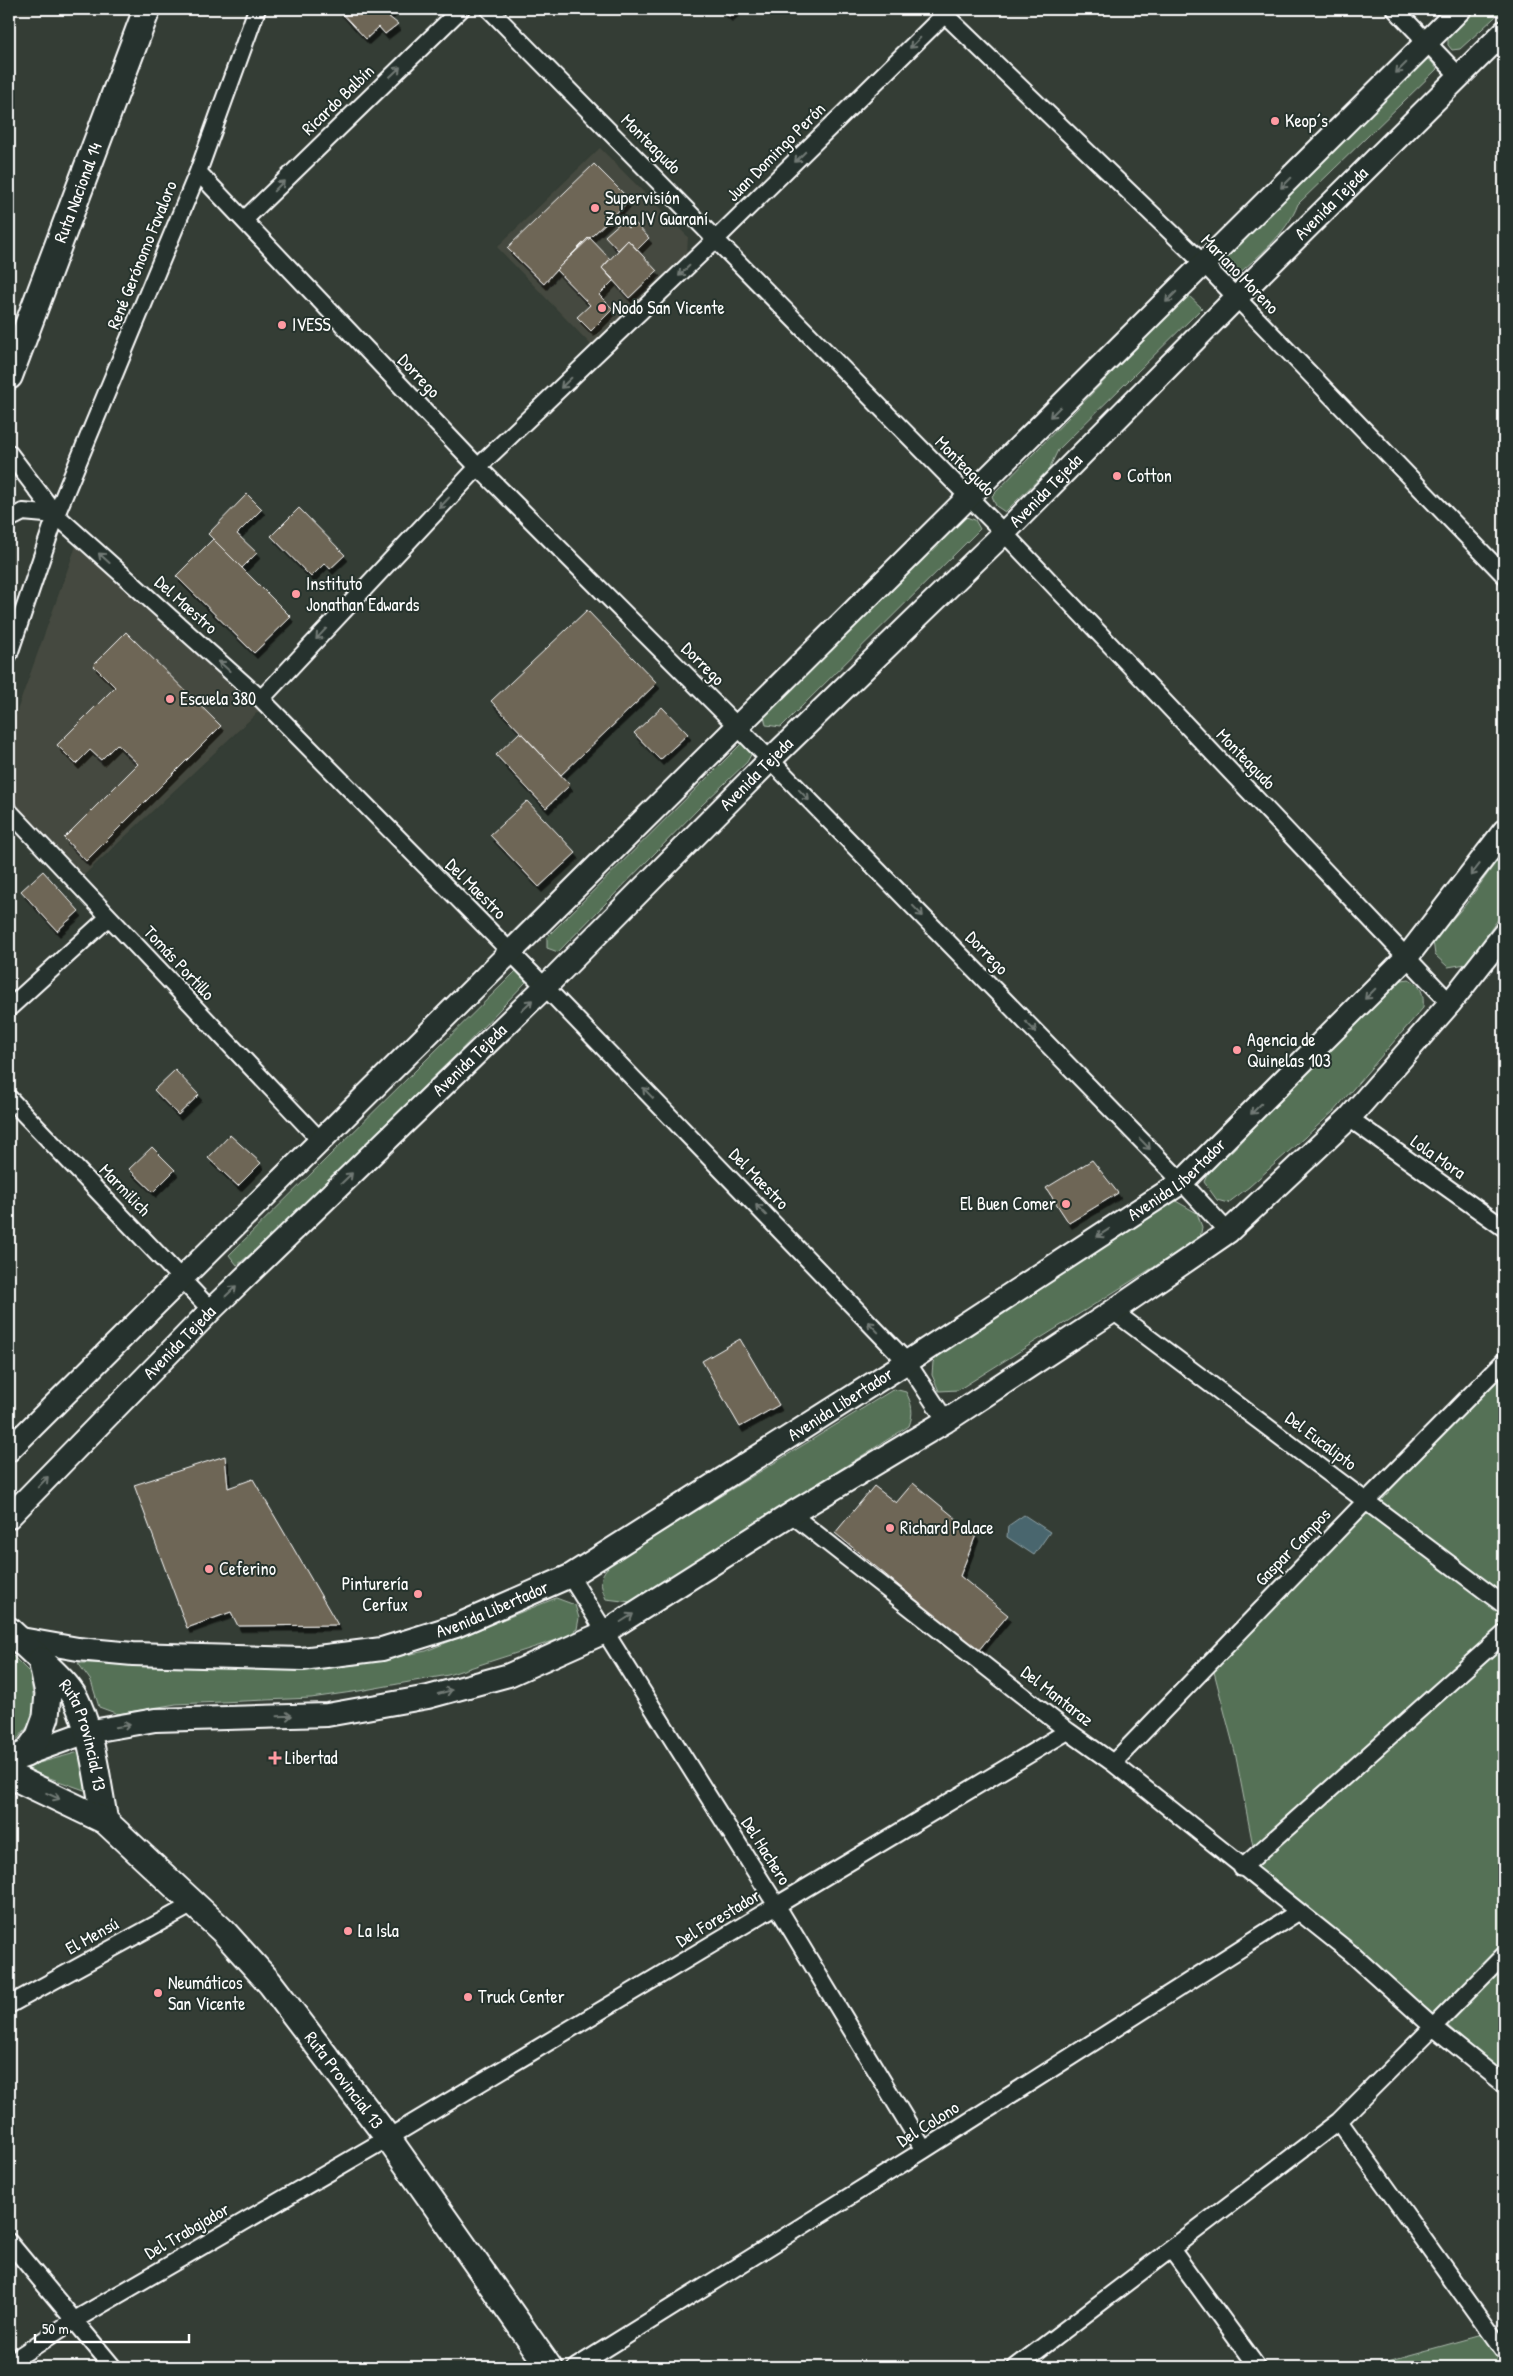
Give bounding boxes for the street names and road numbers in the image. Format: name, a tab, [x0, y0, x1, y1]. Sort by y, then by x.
street label: Ricardo Balbín	[296, 59, 379, 141]
street label: Juan Domingo Perón	[721, 97, 831, 207]
street label: Monteagudo	[616, 108, 687, 179]
street label: Ruta Nacional 14	[47, 139, 108, 246]
street label: Avenida Tejeda	[1289, 161, 1373, 245]
street label: René Gerónomo Favaloro	[100, 177, 183, 333]
street label: Mariano Moreno	[1196, 228, 1285, 319]
street label: Dorrego	[392, 348, 446, 403]
street label: Monteagudo	[930, 430, 1001, 501]
street label: Avenida Tejeda	[1003, 448, 1088, 533]
street label: Del Maestro	[149, 570, 223, 640]
street label: Dorrego	[676, 636, 731, 691]
street label: Monteagudo	[1211, 723, 1282, 795]
street label: Avenida Tejeda	[714, 731, 798, 816]
street label: Del Maestro	[440, 853, 512, 925]
street label: Tomás Portillo	[138, 920, 221, 1006]
street label: Dorrego	[960, 925, 1014, 980]
street label: Avenida Tejeda	[427, 1018, 512, 1101]
street label: Lola Mora	[1406, 1129, 1471, 1185]
street label: Avenida Libertador	[1122, 1132, 1231, 1226]
street label: Del Maestro	[724, 1142, 795, 1215]
street label: Marmilich	[94, 1158, 157, 1222]
street label: Avenida Tejeda	[137, 1299, 221, 1385]
street label: Avenida Libertador	[783, 1361, 898, 1447]
street label: Del Eucalipto	[1280, 1405, 1362, 1476]
street label: Gaspar Campos	[1249, 1502, 1336, 1591]
street label: Avenida Libertador	[433, 1574, 552, 1644]
street label: Del Mantaraz	[1016, 1659, 1099, 1732]
street label: Ruta Provincial 13	[54, 1673, 112, 1793]
street label: Del Hachero	[736, 1812, 797, 1890]
street label: Del Forestador	[671, 1883, 765, 1953]
street label: El Mensú	[61, 1911, 123, 1960]
street label: Ruta Provincial 13	[299, 2026, 390, 2134]
street label: Del Colono	[892, 2095, 964, 2153]
street label: Del Trabajador	[140, 2196, 234, 2265]

